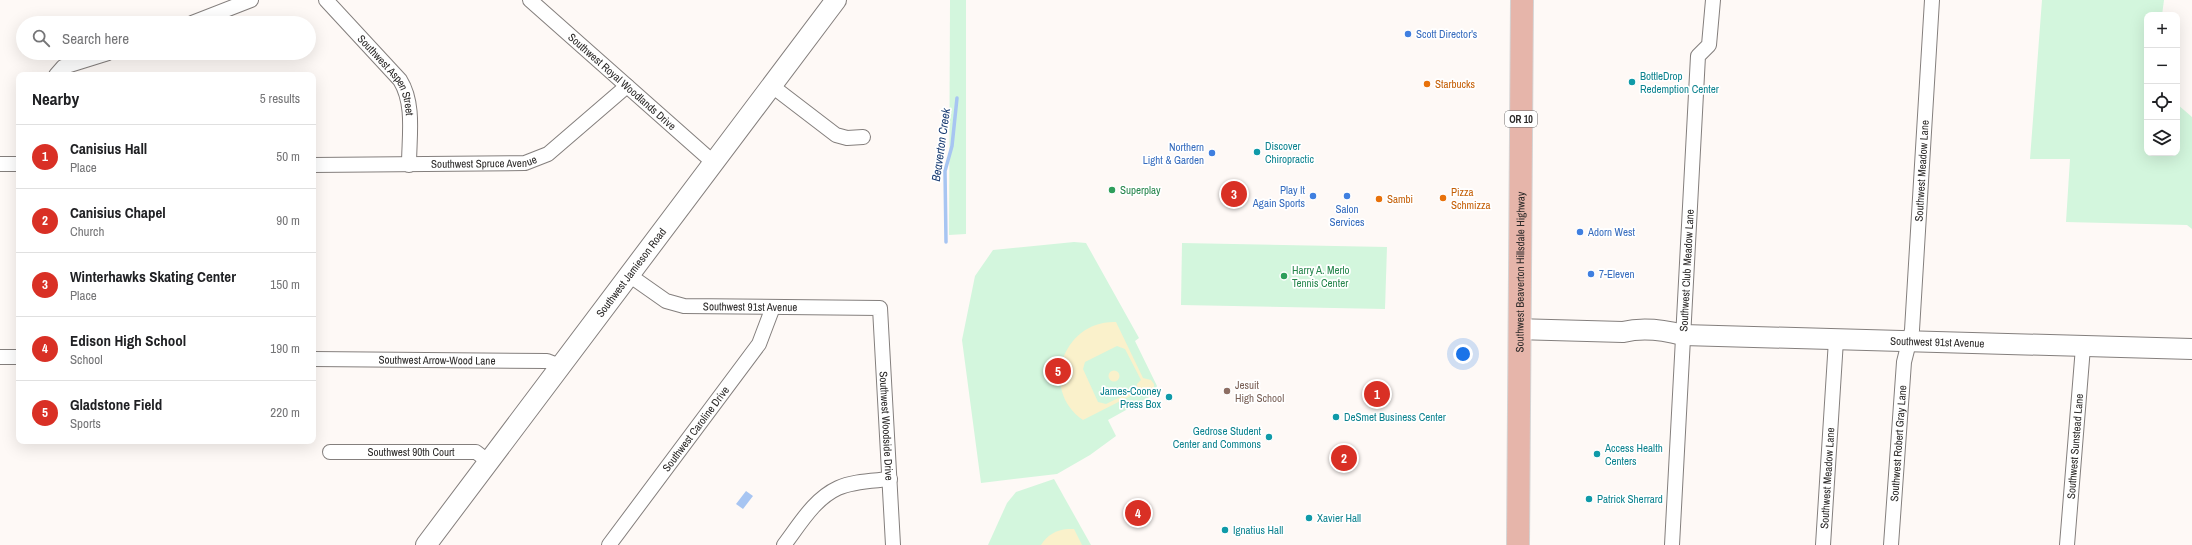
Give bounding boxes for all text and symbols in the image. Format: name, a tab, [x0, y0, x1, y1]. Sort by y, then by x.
map controls	[2144, 12, 2180, 156]
button: +	[2144, 12, 2180, 48]
search box	[16, 16, 316, 60]
icon: search	[30, 27, 52, 49]
place label: Scott Director's	[1416, 27, 1478, 41]
text: Search here	[62, 28, 129, 49]
marker: Scott Director's	[1403, 29, 1413, 39]
street label: Southwest Royal Woodlands Drive	[565, 30, 679, 133]
street label: Southwest Aspen Street	[355, 32, 417, 117]
button: −	[2144, 48, 2180, 84]
place label: BottleDrop Redemption Center	[1640, 69, 1719, 96]
place label: Starbucks	[1435, 77, 1476, 91]
marker: BottleDrop Redemption Center	[1627, 77, 1637, 87]
marker: Starbucks	[1422, 79, 1432, 89]
button: locate	[2144, 84, 2180, 120]
text: Nearby	[32, 87, 79, 110]
text: 5 results	[260, 90, 300, 107]
water label: Beaverton Creek	[928, 106, 954, 183]
road number: OR 10	[1505, 111, 1537, 127]
street label: Southwest Meadow Lane	[1912, 120, 1932, 222]
button: layers	[2144, 120, 2180, 156]
text: Canisius Hall	[70, 138, 147, 159]
place label: Discover Chiropractic	[1265, 139, 1315, 166]
place label: Northern Light & Garden	[1143, 140, 1204, 167]
marker: Discover Chiropractic	[1252, 147, 1262, 157]
text: 1	[42, 148, 48, 165]
text: 50 m	[276, 148, 300, 165]
marker: Northern Light & Garden	[1207, 148, 1217, 158]
street label: Southwest Spruce Avenue	[431, 152, 539, 171]
text: Place	[70, 159, 97, 176]
pin: 3	[1221, 179, 1247, 209]
place label: Superplay	[1120, 183, 1161, 197]
place label: Play It Again Sports	[1252, 183, 1305, 210]
marker: Superplay	[1107, 185, 1117, 195]
place label: Pizza Schmizza	[1451, 185, 1491, 212]
marker: Play It Again Sports	[1308, 191, 1318, 201]
marker: Salon Services	[1342, 191, 1352, 201]
street label: Southwest Beaverton Hillsdale Highway	[1512, 191, 1528, 352]
place label: Sambi	[1387, 192, 1413, 206]
marker: Pizza Schmizza	[1438, 193, 1448, 203]
marker: Sambi	[1374, 194, 1384, 204]
text: Canisius Chapel	[70, 202, 166, 223]
place label: Salon Services	[1329, 202, 1365, 229]
street label: Southwest Club Meadow Lane	[1676, 209, 1697, 332]
text: 2	[42, 212, 48, 229]
text: 90 m	[276, 212, 300, 229]
text: Church	[70, 223, 104, 240]
street label: Southwest Jamieson Road	[593, 225, 669, 320]
place label: Adorn West	[1587, 225, 1635, 239]
marker: Adorn West	[1575, 227, 1585, 237]
place label: Harry A. Merlo Tennis Center	[1292, 263, 1350, 290]
text: Winterhawks Skating Center	[70, 266, 236, 287]
place label: 7-Eleven	[1599, 267, 1635, 281]
marker: 7-Eleven	[1586, 269, 1596, 279]
marker: Harry A. Merlo Tennis Center	[1279, 271, 1289, 281]
text: 3	[42, 276, 48, 293]
text: 150 m	[270, 276, 300, 293]
text: Place	[70, 287, 97, 304]
street label: Southwest 91st Avenue	[703, 299, 797, 314]
text: Edison High School	[70, 330, 186, 351]
street label: Southwest 91st Avenue	[1890, 334, 1985, 350]
text: 4	[42, 340, 48, 357]
text: 190 m	[270, 340, 300, 357]
your location	[1453, 344, 1473, 364]
text: School	[70, 351, 103, 368]
street label: Southwest Arrow-Wood Lane	[378, 353, 496, 368]
pin: 5	[1045, 356, 1071, 386]
street label: Southwest Woodside Drive	[876, 371, 896, 481]
place label: Jesuit High School	[1235, 378, 1284, 405]
pin: 1	[1364, 379, 1390, 409]
street label: Southwest Caroline Drive	[659, 383, 732, 474]
place label: James-Cooney Press Box	[1100, 384, 1161, 411]
street label: Southwest Robert Gray Lane	[1887, 385, 1909, 502]
marker: Jesuit High School	[1222, 386, 1232, 396]
marker: James-Cooney Press Box	[1164, 392, 1174, 402]
street label: Southwest Sunstead Lane	[2064, 393, 2086, 500]
text: Gladstone Field	[70, 394, 162, 415]
text: 5	[42, 404, 48, 421]
text: 220 m	[270, 404, 300, 421]
place label: DeSmet Business Center	[1344, 410, 1446, 424]
marker: DeSmet Business Center	[1331, 412, 1341, 422]
text: Sports	[70, 415, 101, 432]
place label: Gedrose Student Center and Commons	[1173, 424, 1261, 451]
street label: Southwest Meadow Lane	[1817, 427, 1837, 529]
marker: Gedrose Student Center and Commons	[1264, 432, 1274, 442]
place label: Access Health Centers	[1604, 441, 1663, 468]
pin: 2	[1331, 443, 1357, 473]
street label: Southwest 90th Court	[368, 445, 455, 459]
marker: Access Health Centers	[1592, 449, 1602, 459]
place label: Patrick Sherrard	[1597, 492, 1663, 506]
marker: Patrick Sherrard	[1584, 494, 1594, 504]
pin: 4	[1125, 498, 1151, 528]
place label: Xavier Hall	[1317, 511, 1361, 525]
marker: Xavier Hall	[1304, 513, 1314, 523]
place label: Ignatius Hall	[1233, 523, 1283, 537]
marker: Ignatius Hall	[1220, 525, 1230, 535]

